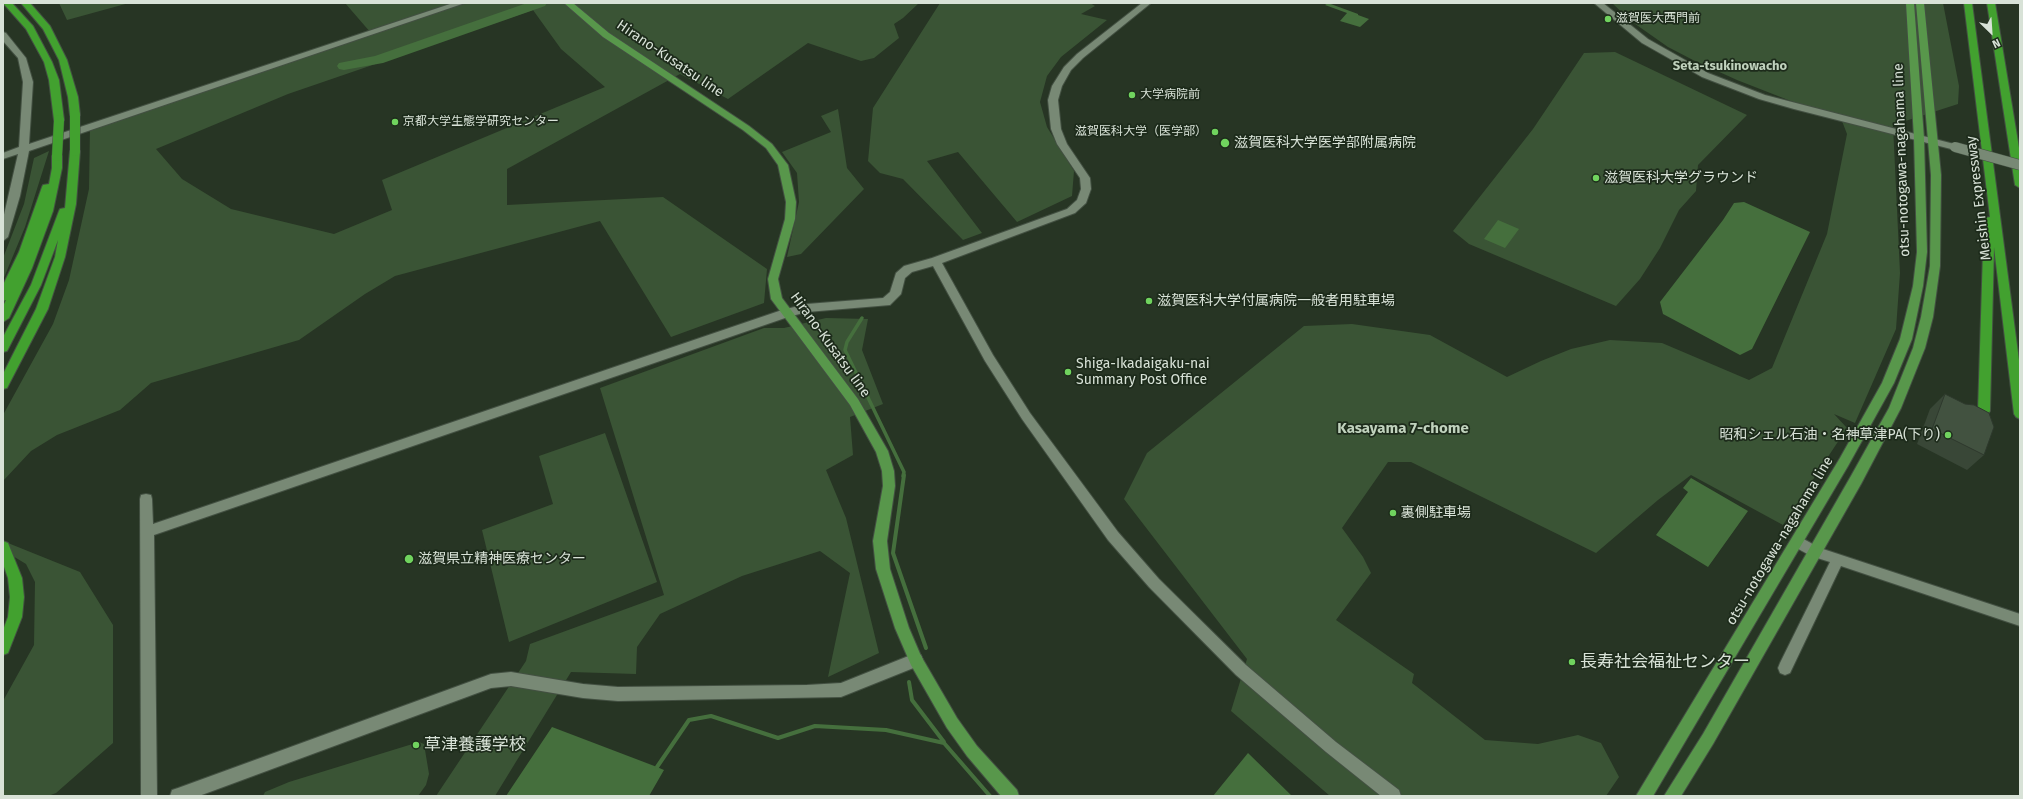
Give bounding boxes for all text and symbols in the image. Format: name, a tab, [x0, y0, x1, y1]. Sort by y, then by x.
place label: 滋賀医大西門前	[1616, 12, 1700, 26]
north arrow	[1971, 12, 2011, 52]
marker: 滋賀医大西門前	[1603, 14, 1613, 24]
street label: Hirano-Kusatsu line	[613, 17, 727, 101]
text: N	[1990, 36, 2002, 51]
district label: Seta-tsukinowacho	[1673, 58, 1787, 74]
street label: otsu-notogawa-nagahama line	[1890, 63, 1914, 257]
place label: 大学病院前	[1140, 88, 1200, 102]
marker: 大学病院前	[1127, 90, 1137, 100]
place label: 京都大学生態学研究センター	[403, 115, 559, 129]
marker: 京都大学生態学研究センター	[390, 117, 400, 127]
place label: 滋賀医科大学（医学部）	[1075, 125, 1207, 139]
marker: 滋賀医科大学（医学部）	[1210, 127, 1220, 137]
place label: 滋賀医科大学医学部附属病院	[1234, 135, 1416, 151]
street label: Meishin Expressway	[1963, 135, 1995, 261]
marker: 滋賀医科大学医学部附属病院	[1219, 137, 1231, 149]
place label: 滋賀医科大学グラウンド	[1604, 170, 1758, 186]
marker: 滋賀医科大学グラウンド	[1591, 173, 1601, 183]
street label: Hirano-Kusatsu line	[786, 289, 874, 401]
place label: 滋賀医科大学付属病院一般者用駐車場	[1157, 293, 1395, 309]
marker: 滋賀医科大学付属病院一般者用駐車場	[1144, 296, 1154, 306]
place label: Shiga-Ikadaigaku-nai Summary Post Office	[1076, 356, 1210, 388]
marker: Shiga-Ikadaigaku-nai Summary Post Office	[1063, 367, 1073, 377]
district label: Kasayama 7-chome	[1337, 420, 1469, 438]
place label: 昭和シェル石油・名神草津PA(下り)	[1720, 427, 1940, 443]
marker: 昭和シェル石油・名神草津PA(下り)	[1943, 430, 1953, 440]
street label: otsu-notogawa-nagahama line	[1723, 454, 1837, 628]
place label: 裏側駐車場	[1401, 505, 1471, 521]
marker: 裏側駐車場	[1388, 508, 1398, 518]
place label: 滋賀県立精神医療センター	[418, 551, 586, 567]
marker: 滋賀県立精神医療センター	[403, 553, 415, 565]
place label: 長寿社会福祉センター	[1580, 652, 1750, 672]
marker: 長寿社会福祉センター	[1567, 657, 1577, 667]
place label: 草津養護学校	[424, 735, 526, 755]
marker: 草津養護学校	[411, 740, 421, 750]

